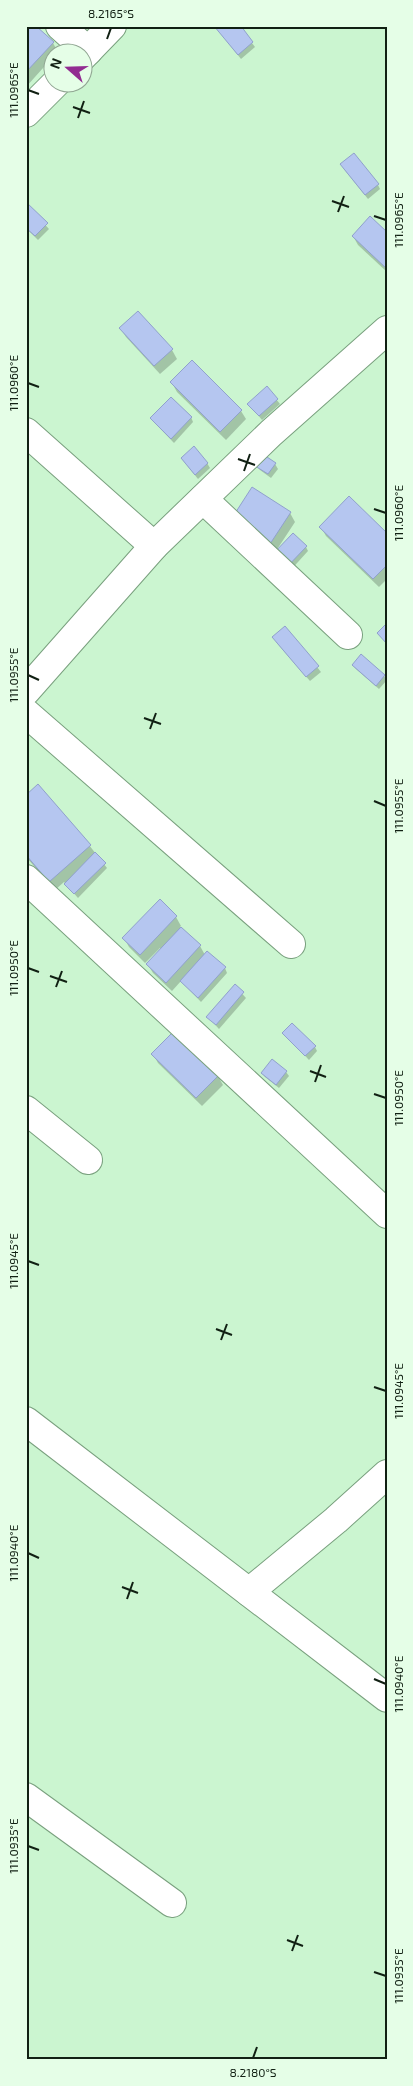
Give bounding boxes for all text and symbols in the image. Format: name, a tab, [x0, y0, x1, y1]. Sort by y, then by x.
text: 8.2165°S	[88, 6, 134, 20]
north arrow	[42, 42, 92, 92]
text: N	[46, 56, 65, 71]
text: 111.0965°E	[6, 62, 20, 118]
text: 111.0965°E	[391, 192, 405, 248]
text: 111.0960°E	[6, 355, 20, 411]
text: 111.0960°E	[391, 485, 405, 541]
text: 111.0955°E	[6, 647, 20, 703]
text: 111.0955°E	[391, 778, 405, 834]
text: 111.0950°E	[6, 940, 20, 996]
text: 111.0950°E	[391, 1070, 405, 1126]
text: 111.0945°E	[6, 1233, 20, 1289]
text: 111.0945°E	[391, 1363, 405, 1419]
text: 111.0940°E	[6, 1524, 20, 1581]
text: 111.0940°E	[391, 1655, 405, 1712]
text: 111.0935°E	[6, 1818, 20, 1874]
text: 111.0935°E	[391, 1948, 405, 2004]
text: 8.2180°S	[229, 2065, 277, 2079]

